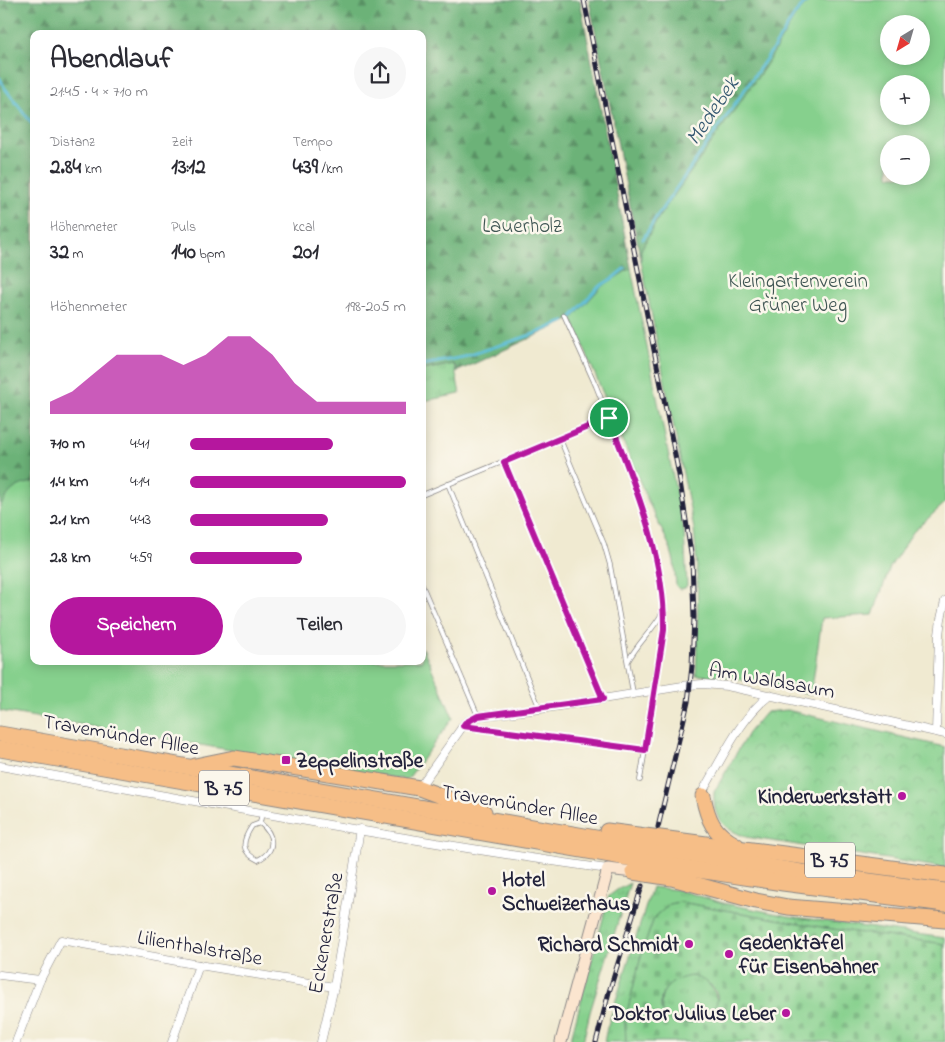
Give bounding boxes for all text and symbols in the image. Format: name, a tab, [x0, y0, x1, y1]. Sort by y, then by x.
north arrow	[880, 15, 930, 65]
map controls	[880, 15, 930, 185]
text: Abendlauf	[50, 40, 173, 81]
button: share	[354, 47, 406, 99]
water label: Medebek	[679, 70, 749, 152]
button: +	[880, 75, 930, 125]
text: 21:45 · 4 × 710 m	[50, 80, 148, 104]
text: Distanz	[50, 132, 95, 153]
text: Zeit	[171, 132, 193, 153]
text: Tempo	[293, 132, 333, 153]
button: −	[880, 135, 930, 185]
text: 2.84	[50, 153, 81, 183]
text: 13:12	[171, 153, 206, 183]
text: 4:39	[293, 153, 318, 183]
text: km	[81, 159, 102, 180]
text: /km	[318, 159, 343, 180]
park label: Lauerholz	[482, 212, 562, 242]
text: Höhenmeter	[50, 217, 117, 238]
text: Puls	[171, 217, 196, 238]
text: kcal	[293, 217, 315, 238]
text: 32	[50, 238, 69, 268]
text: 140	[171, 238, 196, 268]
text: 201	[293, 238, 319, 268]
text: m	[69, 244, 84, 265]
text: bpm	[196, 244, 225, 265]
park label: Kleingartenverein Grüner Weg	[728, 267, 868, 323]
text: Höhenmeter	[50, 295, 127, 319]
text: 198–205 m	[345, 295, 406, 319]
pin	[588, 397, 630, 439]
icon: arrive	[595, 404, 623, 432]
text: 710 m	[50, 432, 85, 456]
text: 4:41	[130, 432, 150, 456]
text: 1.4 km	[50, 470, 88, 494]
text: 4:14	[130, 470, 150, 494]
text: 2.1 km	[50, 508, 90, 532]
text: 4:43	[130, 508, 151, 532]
text: 2.8 km	[50, 546, 91, 570]
text: 4:59	[130, 546, 152, 570]
button: Speichern	[50, 597, 223, 655]
button: Teilen	[233, 597, 406, 655]
street label: Am Waldsaum	[706, 656, 837, 708]
street label: Travemünder Allee	[40, 707, 202, 765]
place label: Zeppelinstraße	[296, 747, 424, 777]
marker: Zeppelinstraße	[280, 754, 292, 766]
road number: B 75	[199, 770, 249, 806]
street label: Travemünder Allee	[439, 777, 601, 835]
place label: Kinderwerkstatt	[758, 783, 893, 813]
marker: Kinderwerkstatt	[896, 790, 908, 802]
road number: B 75	[805, 842, 855, 878]
place label: Hotel Schweizerhaus	[502, 866, 631, 920]
street label: Eckenerstraße	[302, 870, 353, 996]
marker: Hotel Schweizerhaus	[486, 885, 498, 897]
street label: Lilienthalstraße	[135, 923, 265, 975]
place label: Gedenktafel für Eisenbahner	[738, 929, 879, 983]
place label: Richard Schmidt	[538, 931, 680, 961]
marker: Richard Schmidt	[683, 938, 695, 950]
marker: Gedenktafel für Eisenbahner	[723, 948, 735, 960]
place label: Doktor Julius Leber	[609, 1000, 776, 1030]
marker: Doktor Julius Leber	[780, 1007, 792, 1019]

